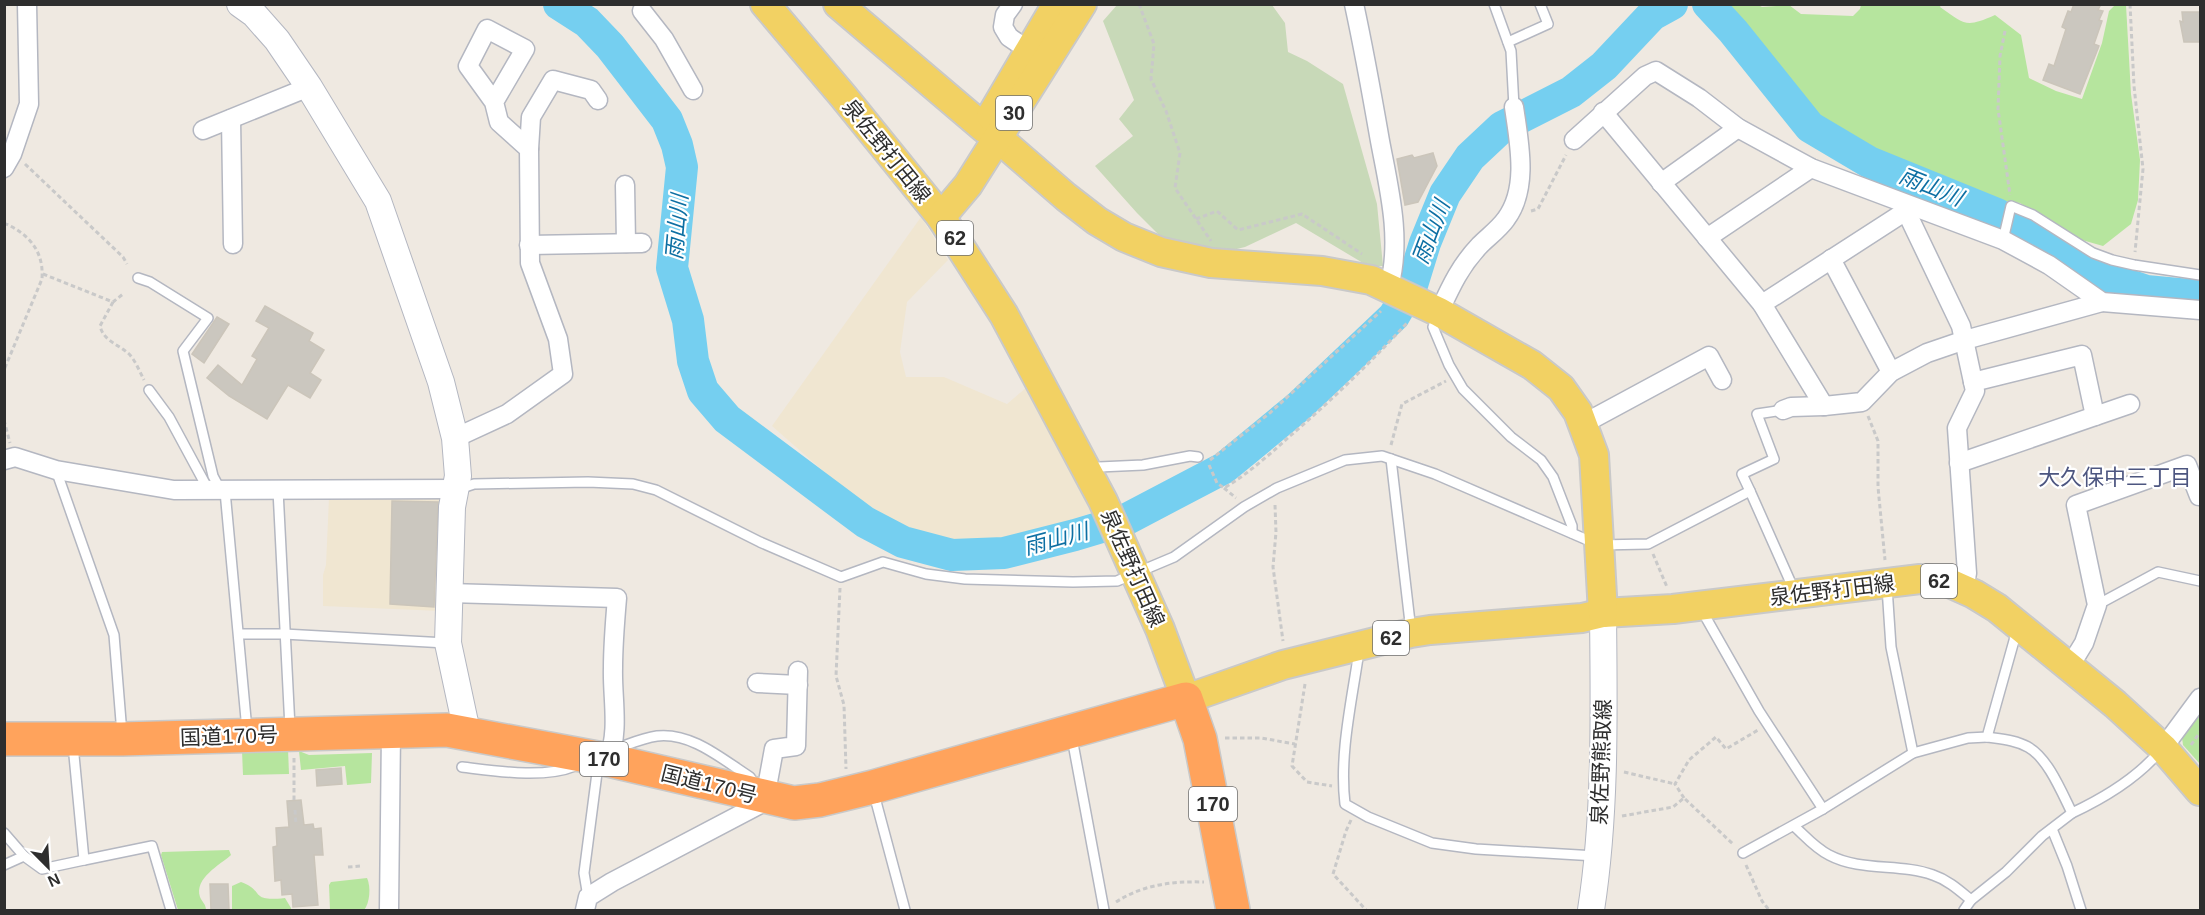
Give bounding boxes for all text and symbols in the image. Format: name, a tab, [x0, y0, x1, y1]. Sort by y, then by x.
street label: 泉佐野打田線	[838, 95, 936, 207]
road number: 30	[996, 96, 1032, 130]
water label: 雨山川	[1896, 163, 1968, 212]
water label: 雨山川	[662, 191, 693, 261]
water label: 雨山川	[1408, 195, 1455, 267]
road number: 62	[937, 221, 973, 255]
district label: 大久保中三丁目	[2038, 465, 2192, 490]
street label: 泉佐野打田線	[1097, 506, 1169, 630]
water label: 雨山川	[1021, 518, 1093, 560]
road number: 62	[1921, 564, 1957, 598]
street label: 泉佐野打田線	[1768, 571, 1896, 609]
road number: 62	[1373, 621, 1409, 655]
street label: 泉佐野熊取線	[1587, 699, 1615, 825]
street label: 国道170号	[180, 723, 278, 749]
road number: 170	[580, 742, 628, 776]
street label: 国道170号	[659, 761, 759, 807]
road number: 170	[1189, 787, 1237, 821]
north arrow	[18, 837, 78, 897]
text: N	[45, 870, 63, 890]

